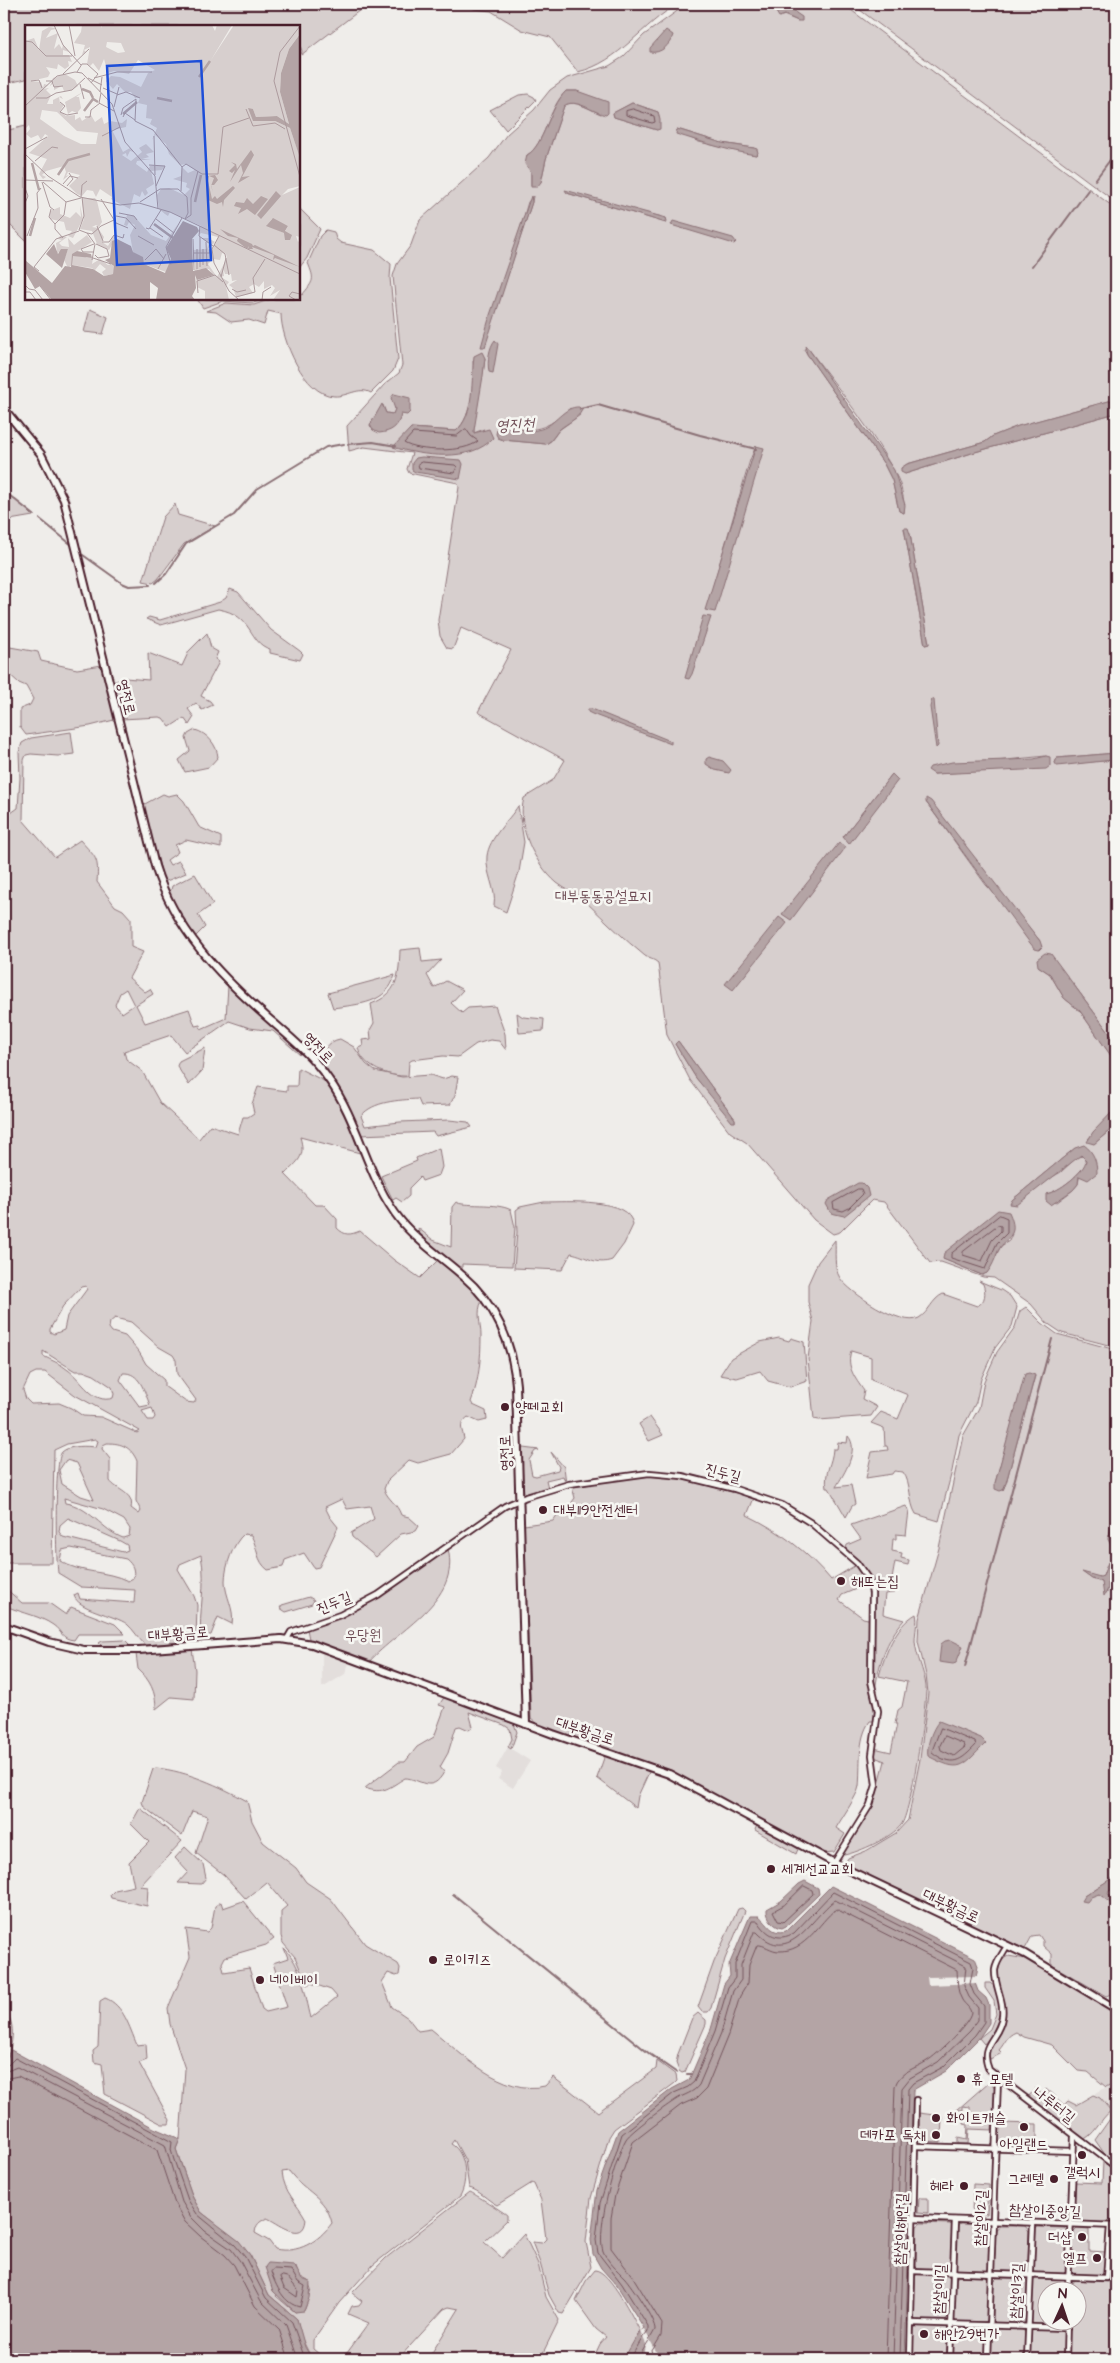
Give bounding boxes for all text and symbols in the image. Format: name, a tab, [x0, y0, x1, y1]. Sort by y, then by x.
inset map	[25, 25, 300, 300]
water label: 영진천	[495, 413, 537, 437]
street label: 영전로	[111, 677, 141, 717]
park label: 대부동동공설묘지	[555, 886, 651, 907]
street label: 영전로	[298, 1028, 338, 1068]
place label: 양떼교회	[515, 1397, 563, 1418]
marker: 양떼교회	[499, 1401, 511, 1413]
street label: 영전로	[495, 1435, 517, 1471]
street label: 진두길	[703, 1458, 743, 1488]
place label: 대부119안전센터	[553, 1500, 638, 1521]
marker: 대부119안전센터	[537, 1504, 549, 1516]
place label: 해뜨는집	[851, 1571, 899, 1592]
marker: 해뜨는집	[835, 1575, 847, 1587]
street label: 진두길	[313, 1586, 355, 1620]
street label: 대부황금로	[147, 1621, 209, 1647]
park label: 우당원	[345, 1625, 381, 1646]
street label: 대부황금로	[553, 1712, 617, 1750]
place label: 세계선교교회	[781, 1859, 853, 1880]
marker: 세계선교교회	[765, 1863, 777, 1875]
street label: 대부황금로	[919, 1884, 983, 1928]
place label: 로이키즈	[443, 1950, 491, 1971]
marker: 로이키즈	[427, 1954, 439, 1966]
place label: 네이베이	[270, 1970, 318, 1991]
marker: 네이베이	[254, 1974, 266, 1986]
place label: 휴 모텔	[971, 2069, 1013, 2090]
marker: 휴 모텔	[955, 2073, 967, 2085]
street label: 나루터길	[1029, 2082, 1079, 2128]
place label: 화이트캐슬	[946, 2108, 1006, 2129]
marker: 화이트캐슬	[930, 2112, 942, 2124]
marker: 아일랜드	[1018, 2121, 1030, 2133]
place label: 데카포 독채	[860, 2125, 926, 2146]
marker: 데카포 독채	[930, 2129, 942, 2141]
place label: 아일랜드	[1000, 2134, 1048, 2155]
marker: 갤럭시	[1076, 2149, 1088, 2161]
place label: 갤럭시	[1064, 2162, 1100, 2183]
place label: 그레텔	[1008, 2169, 1044, 2190]
marker: 그레텔	[1048, 2173, 1060, 2185]
place label: 헤라	[930, 2176, 954, 2197]
marker: 헤라	[958, 2180, 970, 2192]
street label: 참살이2길	[970, 2189, 992, 2247]
street label: 참살이해안길	[889, 2192, 913, 2266]
street label: 참살이중앙길	[1008, 2199, 1082, 2223]
place label: 더샵	[1048, 2227, 1072, 2248]
marker: 더샵	[1076, 2231, 1088, 2243]
place label: 엘프	[1063, 2248, 1087, 2269]
marker: 엘프	[1091, 2252, 1103, 2264]
street label: 참살이3길	[1005, 2263, 1029, 2319]
street label: 참살이1길	[929, 2264, 951, 2314]
north arrow	[1038, 2280, 1088, 2330]
text: N	[1058, 2284, 1068, 2304]
place label: 해안29번가	[934, 2324, 999, 2345]
marker: 해안29번가	[918, 2328, 930, 2340]

